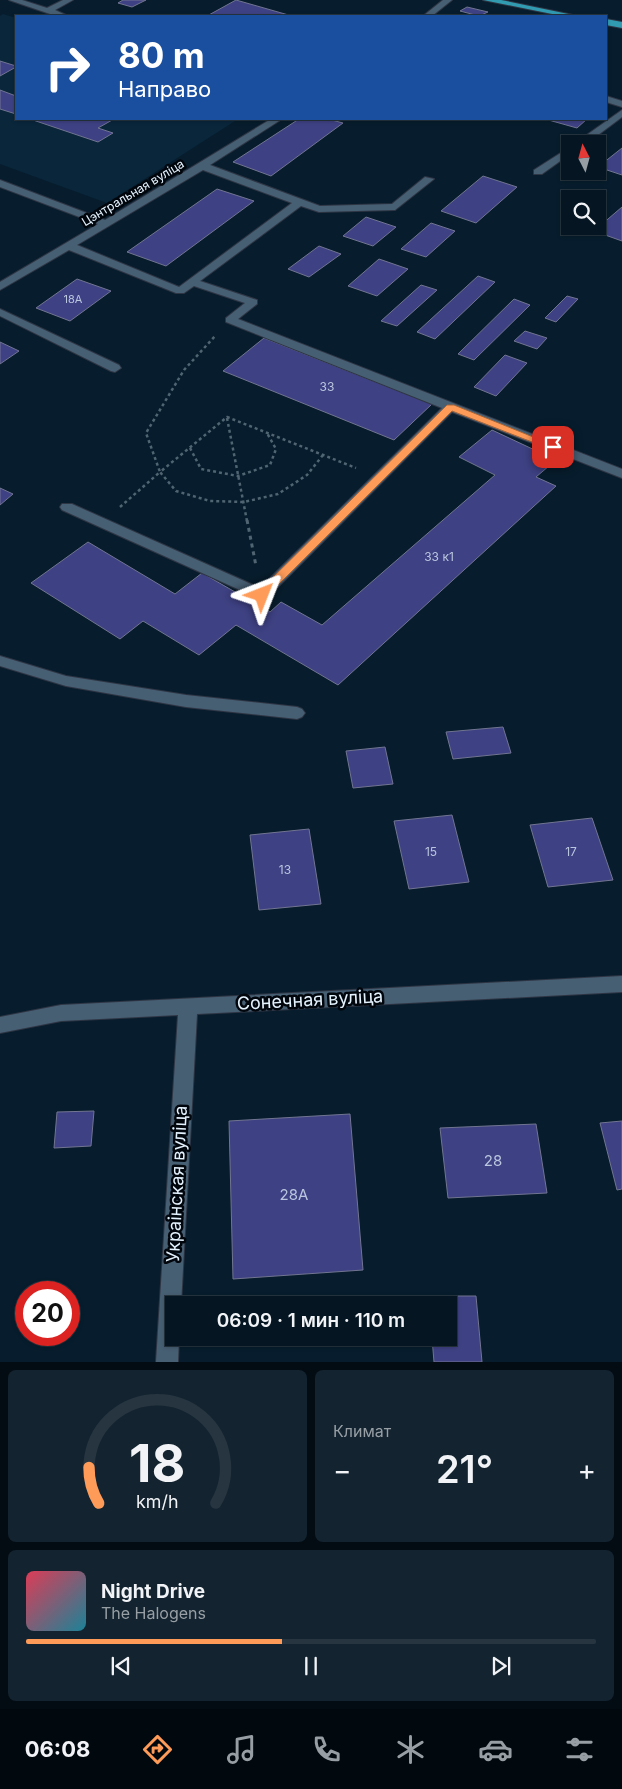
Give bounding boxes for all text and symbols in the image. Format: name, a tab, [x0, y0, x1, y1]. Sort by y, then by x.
text: 80 m	[118, 34, 205, 76]
icon: right	[35, 35, 100, 100]
text: Направо	[118, 76, 211, 102]
north arrow	[561, 135, 606, 180]
map controls	[561, 135, 606, 235]
street label: Цэнтральная вуліца	[79, 156, 187, 229]
button: search	[561, 190, 606, 235]
house number: 18А	[64, 292, 83, 306]
house number: 33	[320, 379, 334, 394]
pin	[532, 426, 574, 468]
icon: arrive	[539, 433, 567, 461]
house number: 33 к1	[424, 549, 454, 564]
position arrow	[235, 568, 287, 620]
house number: 15	[425, 844, 437, 859]
house number: 17	[565, 844, 577, 859]
house number: 13	[279, 862, 291, 877]
street label: Сонечная вуліца	[236, 985, 384, 1014]
street label: Украінская вуліца	[162, 1105, 191, 1263]
house number: 28	[484, 1151, 502, 1170]
house number: 28А	[280, 1185, 308, 1204]
speed limit sign: 20	[15, 1281, 80, 1346]
text: 06:09 · 1 мин · 110 m	[217, 1309, 405, 1332]
text: Климат	[333, 1421, 391, 1441]
text: 18	[129, 1432, 186, 1495]
text: 21°	[436, 1446, 493, 1492]
text: −	[333, 1453, 352, 1487]
text: +	[577, 1453, 596, 1487]
text: km/h	[136, 1491, 179, 1512]
text: Night Drive	[101, 1580, 205, 1603]
text: The Halogens	[101, 1603, 206, 1623]
icon: previous	[107, 1652, 135, 1680]
icon: pause	[297, 1652, 325, 1680]
icon: next	[487, 1652, 515, 1680]
icon: directions	[140, 1732, 175, 1767]
icon: music	[224, 1732, 259, 1767]
icon: phone	[309, 1732, 344, 1767]
icon: climate	[393, 1732, 428, 1767]
icon: car	[478, 1732, 513, 1767]
icon: filters	[562, 1732, 597, 1767]
text: 06:08	[25, 1736, 90, 1762]

